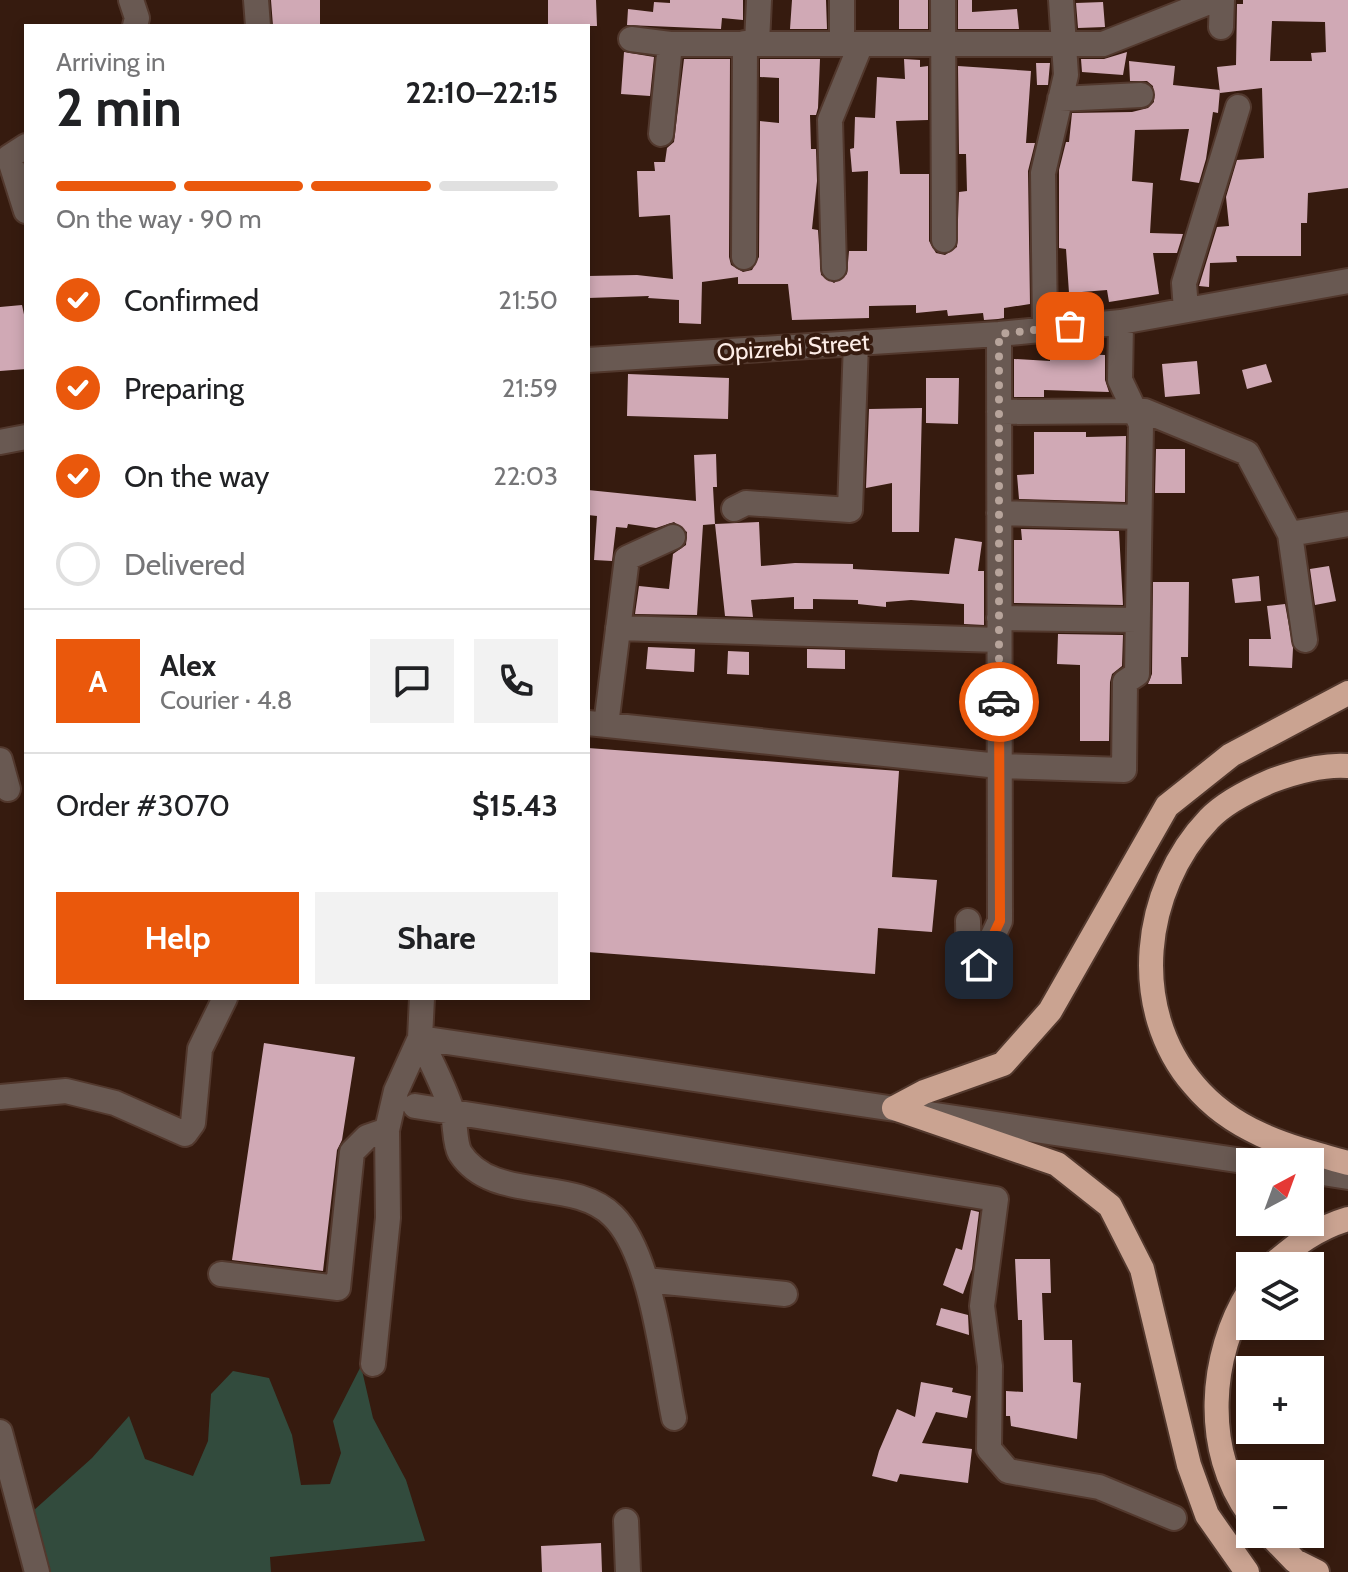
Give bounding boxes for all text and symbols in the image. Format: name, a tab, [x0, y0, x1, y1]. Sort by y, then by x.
text: Arriving in	[56, 46, 166, 78]
text: 22:10–22:15	[406, 74, 558, 111]
text: 2 min	[56, 76, 182, 139]
text: On the way · 90 m	[56, 203, 262, 235]
icon: check	[56, 278, 100, 322]
text: Confirmed	[124, 282, 259, 319]
text: 21:50	[498, 284, 558, 316]
pin	[1036, 292, 1104, 360]
icon: bag	[1048, 304, 1092, 348]
street label: Opizrebi Street	[716, 327, 870, 367]
icon: check	[56, 366, 100, 410]
text: Preparing	[124, 370, 244, 407]
text: 21:59	[502, 372, 558, 404]
icon: check	[56, 454, 100, 498]
text: On the way	[124, 458, 269, 495]
text: 22:03	[493, 460, 558, 492]
text: Delivered	[124, 546, 245, 583]
button: chat	[370, 639, 454, 723]
button: phone	[474, 639, 558, 723]
text: Alex	[160, 647, 216, 684]
courier	[959, 662, 1039, 742]
text: A	[89, 663, 107, 700]
icon: car	[977, 680, 1021, 724]
text: Courier · 4.8	[160, 684, 293, 716]
text: Order #3070	[56, 787, 230, 824]
text: $15.43	[472, 787, 558, 824]
button: Help	[56, 892, 299, 984]
button: Share	[315, 892, 558, 984]
pin	[945, 931, 1013, 999]
icon: home	[957, 943, 1001, 987]
north arrow	[1236, 1148, 1324, 1236]
map controls	[1236, 1148, 1324, 1548]
button: layers	[1236, 1252, 1324, 1340]
button: +	[1236, 1356, 1324, 1444]
button: −	[1236, 1460, 1324, 1548]

